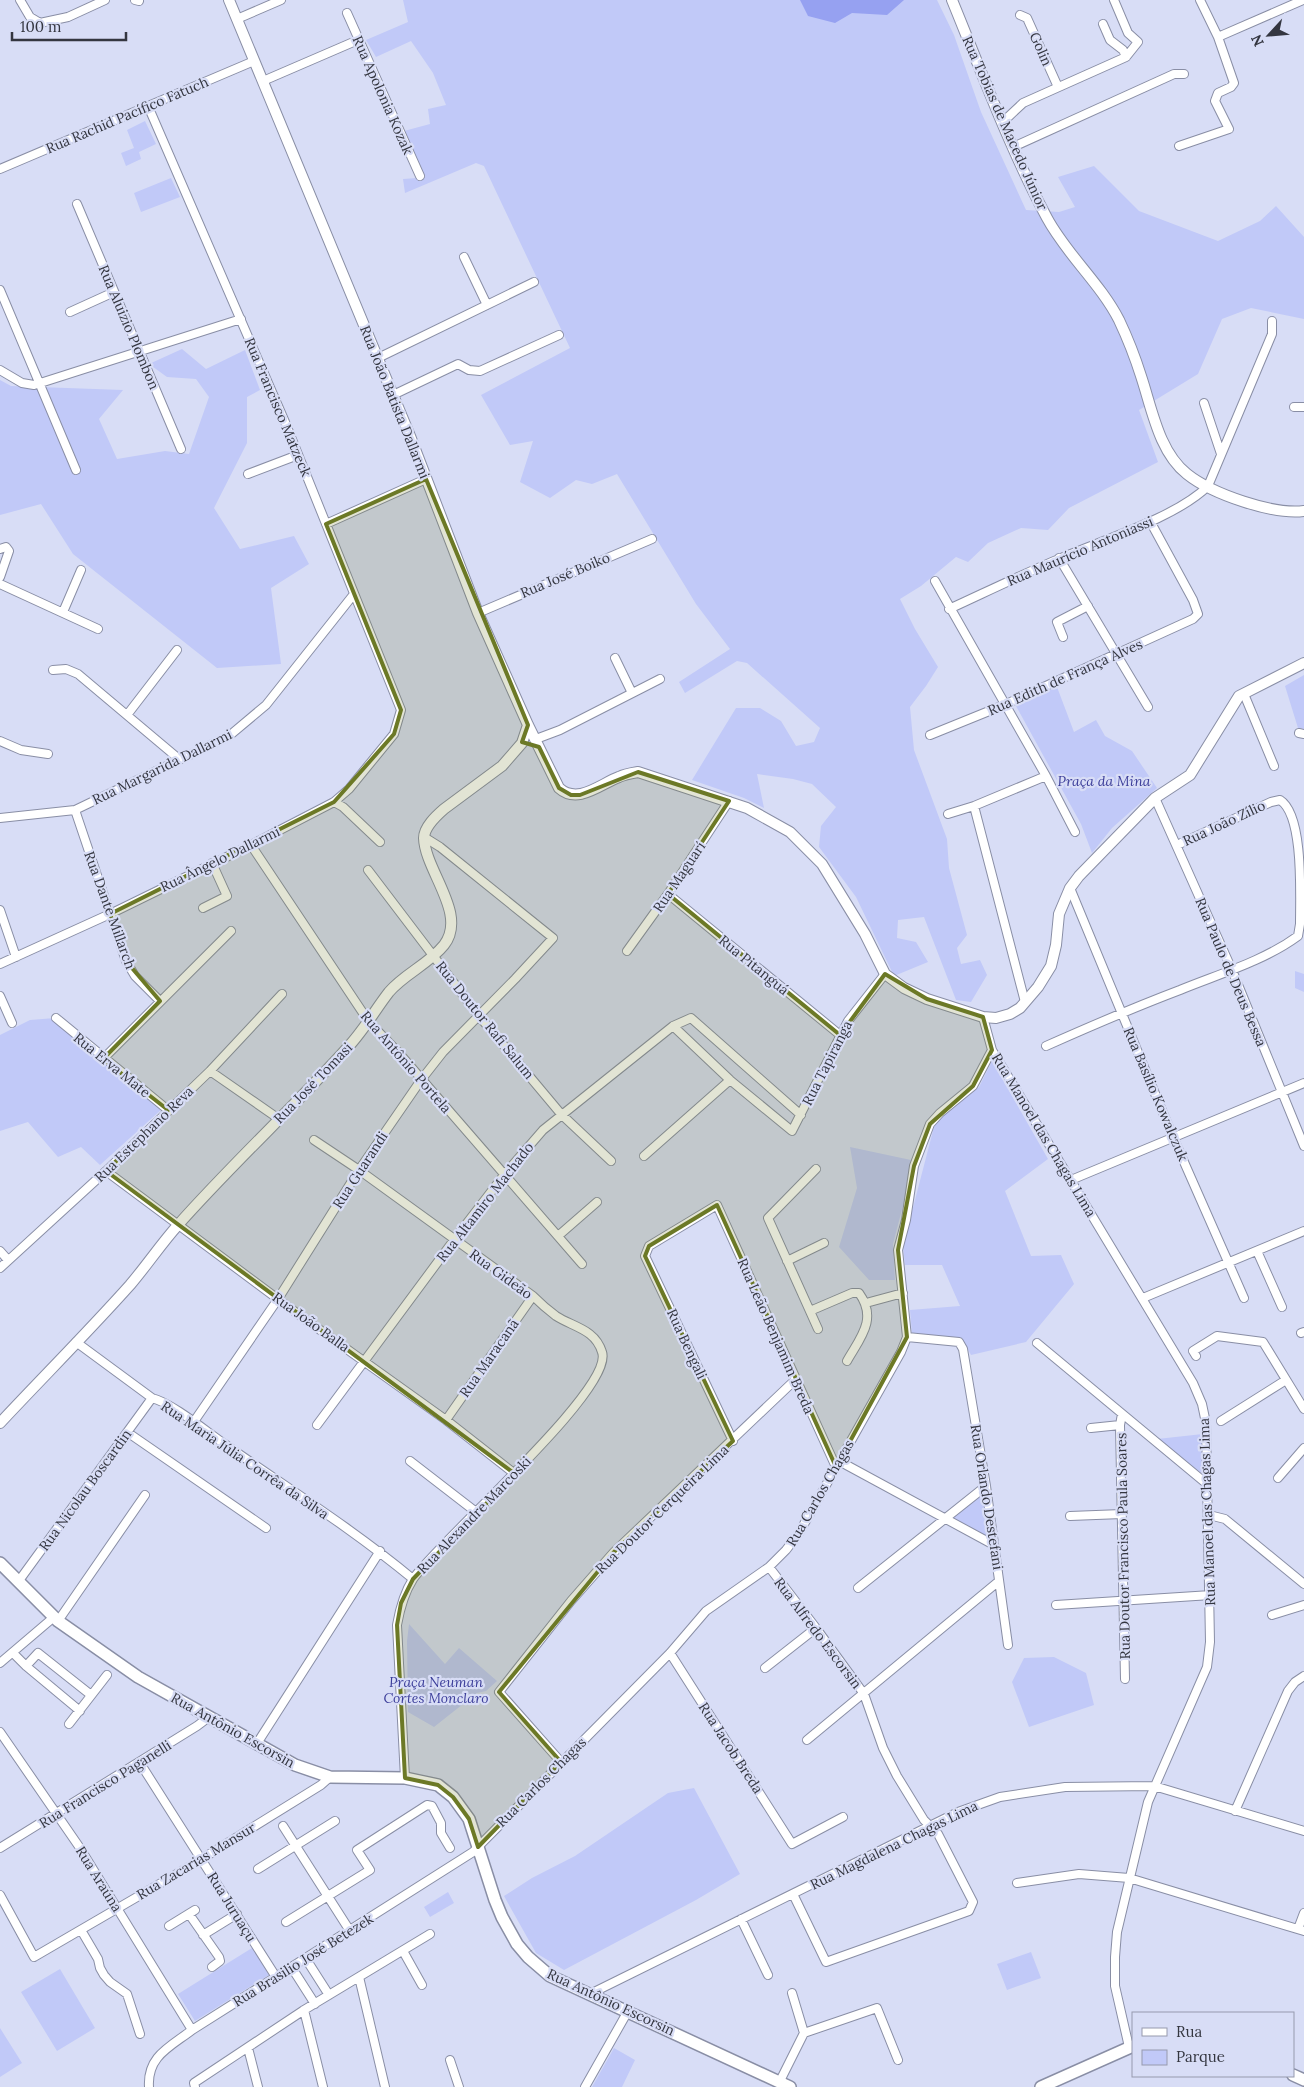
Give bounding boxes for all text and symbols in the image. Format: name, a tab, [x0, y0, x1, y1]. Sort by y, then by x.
scale bar	[12, 10, 126, 42]
north arrow	[1244, 10, 1294, 60]
text: 100 m	[20, 17, 61, 36]
street label: Golin	[1026, 29, 1057, 69]
text: N	[1247, 32, 1268, 50]
street label: Rua Apolonia Kozak	[349, 33, 417, 158]
street label: Rua Tobias de Macedo Júnior	[958, 33, 1052, 213]
street label: Rua Rachid Pacífico Fatuch	[43, 73, 211, 157]
street label: Rua Aluizio Plombon	[95, 262, 164, 392]
street label: Rua João Batista Dallarmi	[356, 323, 434, 481]
street label: Rua Francisco Matzeck	[241, 335, 316, 480]
street label: Rua Maurício Antoniassi	[1004, 512, 1156, 590]
street label: Rua José Boiko	[517, 548, 613, 602]
street label: Rua Edith de França Alves	[985, 635, 1145, 719]
street label: Rua Margarida Dallarmi	[89, 725, 235, 809]
park label: Praça da Mina	[1058, 772, 1151, 790]
street label: Rua João Zílio	[1180, 796, 1268, 850]
street label: Rua Ângelo Dallarmi	[157, 822, 283, 896]
street label: Rua Maguarí	[649, 838, 709, 916]
street label: Rua Dante Millarch	[80, 849, 140, 971]
street label: Rua Paulo de Deus Bessa	[1191, 895, 1271, 1049]
street label: Rua Pitanguá	[715, 931, 793, 999]
street label: Rua Doutor Rafi Salum	[432, 957, 538, 1083]
street label: Rua Antônio Portela	[357, 1007, 455, 1117]
street label: Rua Tapiranga	[798, 1018, 856, 1108]
street label: Rua Basílio Kowalczuk	[1120, 1024, 1193, 1164]
street label: Rua Erva Mate	[70, 1029, 154, 1102]
street label: Rua José Tomasi	[270, 1039, 356, 1127]
street label: Rua Manoel das Chagas Lima	[988, 1050, 1100, 1220]
street label: Rua Estephano Reva	[91, 1082, 197, 1186]
street label: Rua Guarandi	[328, 1128, 392, 1212]
street label: Rua Altamiro Machado	[433, 1138, 537, 1266]
street label: Rua Gideão	[466, 1245, 536, 1303]
street label: Rua Leão Benjamim Breda	[733, 1255, 819, 1417]
street label: Rua João Balla	[269, 1288, 353, 1356]
street label: Rua Bengali	[663, 1306, 711, 1382]
street label: Rua Maracanã	[455, 1315, 523, 1401]
street label: Rua Maria Júlia Corrêa da Silva	[158, 1397, 332, 1523]
street label: Rua Manoel das Chagas Lima	[1195, 1418, 1219, 1606]
street label: Rua Orlando Destefani	[967, 1423, 1007, 1571]
street label: Rua Nicolau Boscardin	[35, 1425, 135, 1554]
street label: Rua Doutor Francisco Paula Soares	[1112, 1433, 1134, 1659]
street label: Rua Carlos Chagas	[782, 1437, 858, 1549]
street label: Rua Doutor Cerqueira Lima	[592, 1441, 732, 1577]
street label: Rua Alexandre Marcoski	[413, 1452, 535, 1578]
street label: Rua Alfredo Escorsin	[770, 1574, 866, 1693]
park label: Praça Neuman Cortes Monclaro	[383, 1673, 489, 1707]
street label: Rua Antônio Escorsin	[168, 1688, 299, 1772]
street label: Rua Jacob Breda	[695, 1699, 767, 1797]
street label: Rua Carlos Chagas	[492, 1733, 590, 1831]
street label: Rua Francisco Paganelli	[36, 1736, 175, 1832]
street label: Rua Magdalena Chagas Lima	[807, 1796, 981, 1894]
street label: Rua Zacarias Mansur	[133, 1818, 259, 1904]
street label: Rua Araúna	[72, 1843, 126, 1915]
street label: Rua Juruaçu	[203, 1869, 261, 1945]
street label: Rua Brasilio José Betezek	[229, 1909, 377, 2011]
street label: Rua Antônio Escorsin	[544, 1965, 678, 2040]
legend	[1132, 2012, 1294, 2077]
text: Rua	[1176, 2022, 1202, 2041]
text: Parque	[1176, 2047, 1225, 2066]

